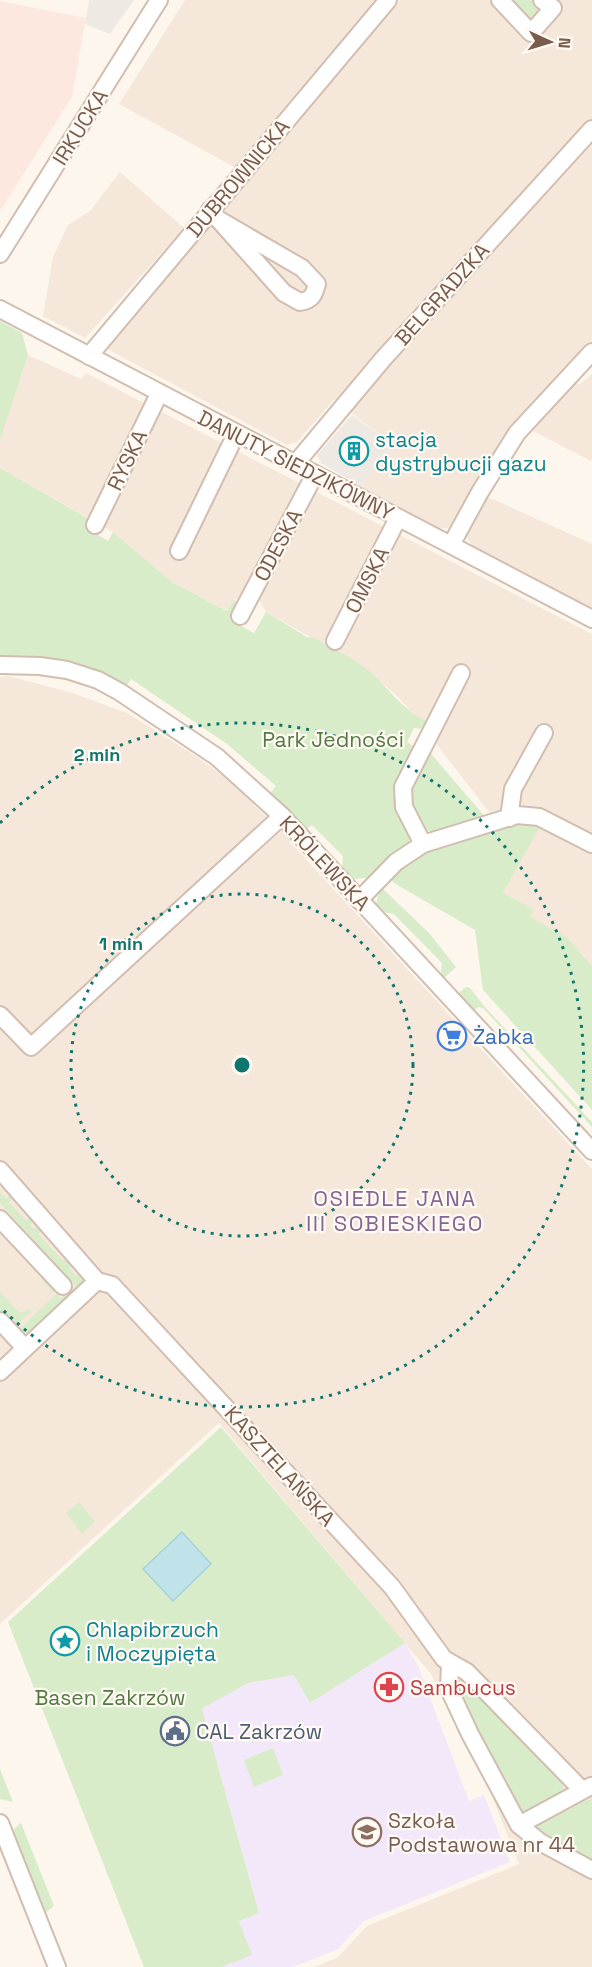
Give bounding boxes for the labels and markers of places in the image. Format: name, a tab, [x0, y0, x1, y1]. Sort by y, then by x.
place label: stacja dystrybucji gazu	[375, 426, 547, 477]
building icon: stacja dystrybucji gazu	[338, 435, 370, 467]
supermarket icon: Żabka	[436, 1020, 468, 1052]
place label: Żabka	[473, 1023, 534, 1050]
centre of rings	[232, 1055, 252, 1075]
place label: Chlapibrzuch i Moczypięta	[86, 1616, 219, 1667]
place icon: Chlapibrzuch i Moczypięta	[49, 1625, 81, 1657]
pharmacy icon: Sambucus	[373, 1671, 405, 1703]
place label: Sambucus	[410, 1674, 516, 1701]
public building icon: CAL Zakrzów	[159, 1715, 191, 1747]
place label: CAL Zakrzów	[196, 1718, 322, 1745]
place label: Szkoła Podstawowa nr 44	[388, 1807, 575, 1858]
school or university icon: Szkoła Podstawowa nr 44	[351, 1816, 383, 1848]

